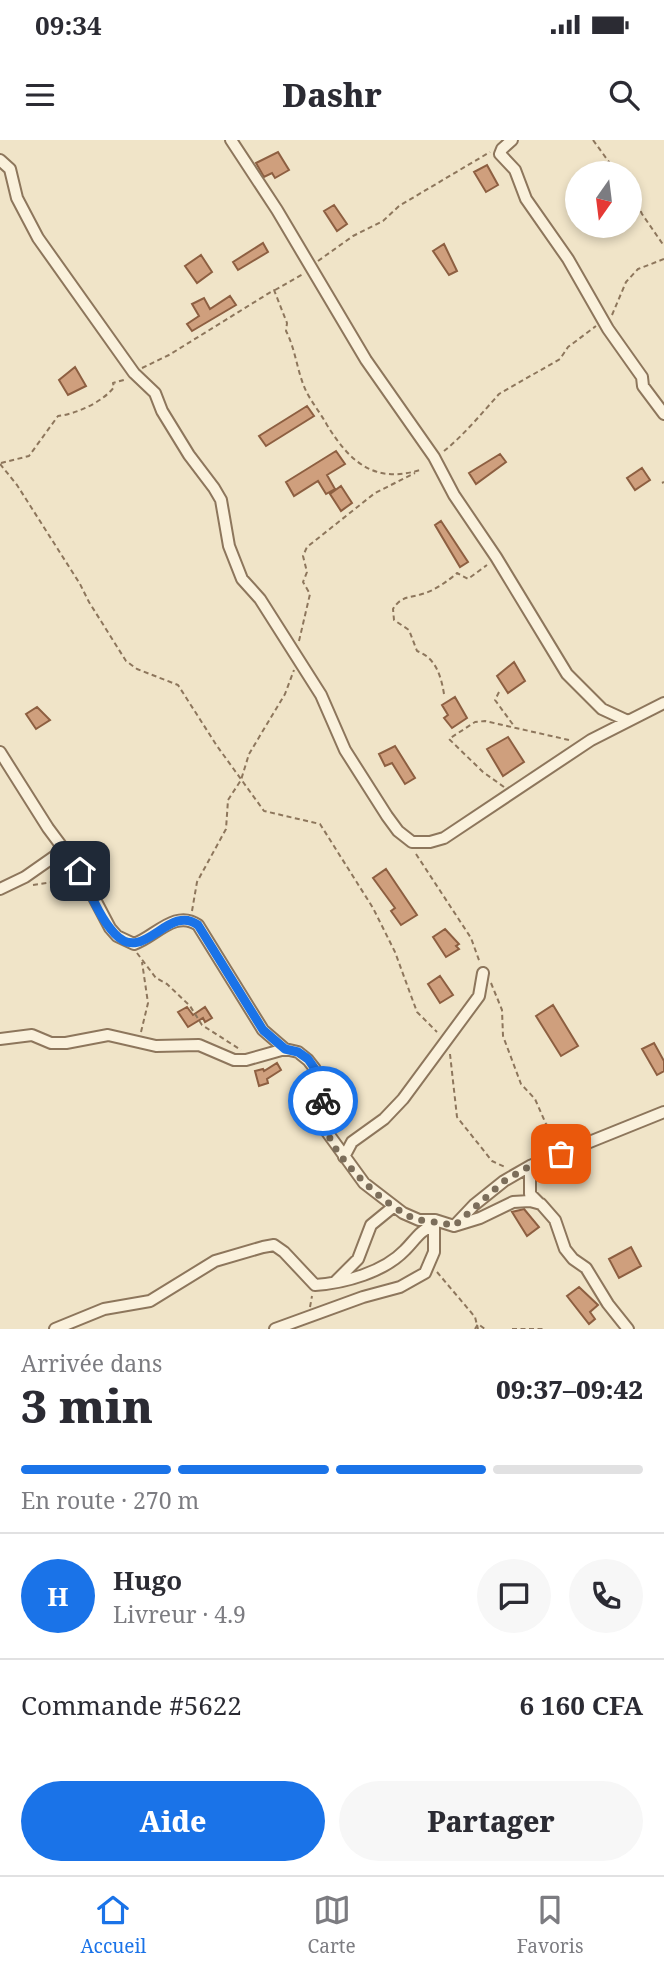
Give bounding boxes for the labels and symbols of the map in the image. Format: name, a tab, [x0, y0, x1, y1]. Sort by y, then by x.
north arrow	[565, 161, 642, 238]
pin	[50, 841, 110, 901]
courier	[288, 1066, 358, 1136]
pin	[531, 1124, 591, 1184]

